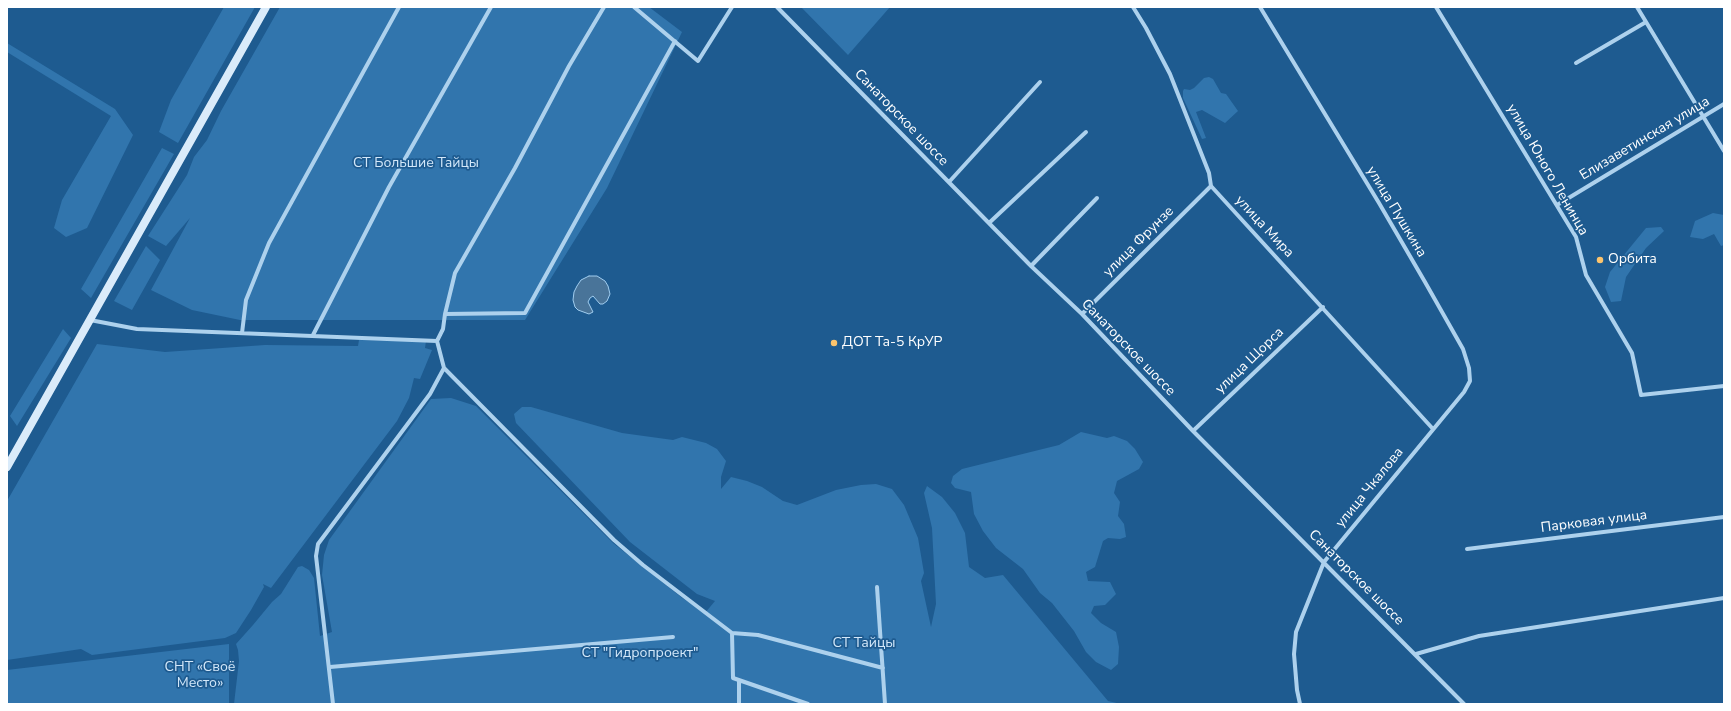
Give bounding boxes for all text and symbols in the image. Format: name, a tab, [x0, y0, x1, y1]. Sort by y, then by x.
street label: Санаторское шоссе	[850, 66, 952, 170]
street label: Елизаветинская улица	[1577, 94, 1713, 184]
street label: улица Юного Ленинца	[1502, 101, 1592, 239]
park label: СТ Большие Тайцы	[353, 156, 479, 172]
street label: улица Пушкина	[1362, 164, 1430, 260]
street label: улица Мира	[1231, 193, 1297, 261]
street label: улица Фрунзе	[1100, 203, 1178, 281]
place label: Орбита	[1608, 252, 1657, 268]
marker: Орбита	[1595, 255, 1605, 265]
street label: Санаторское шоссе	[1077, 296, 1179, 400]
street label: улица Щорса	[1212, 324, 1288, 398]
place label: ДОТ Та-5 КрУР	[842, 335, 942, 351]
marker: ДОТ Та-5 КрУР	[829, 338, 839, 348]
street label: улица Чкалова	[1333, 445, 1407, 531]
street label: Парковая улица	[1540, 507, 1648, 537]
street label: Санаторское шоссе	[1305, 527, 1407, 629]
park label: СТ Тайцы	[833, 636, 895, 652]
park label: СТ "Гидропроект"	[582, 646, 698, 662]
park label: СНТ «Своё Место»	[165, 660, 235, 692]

